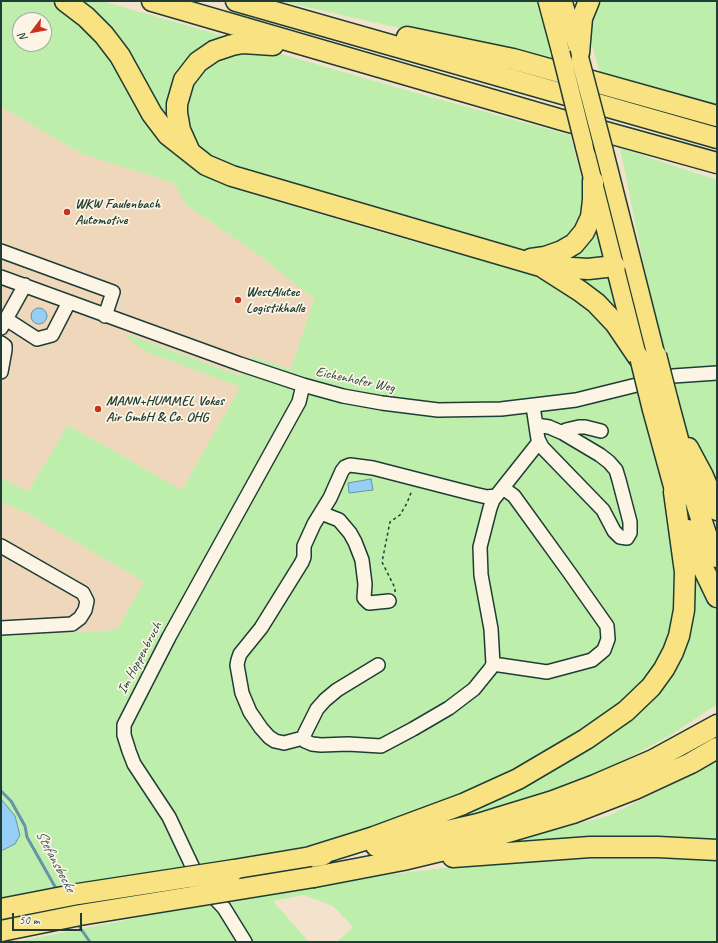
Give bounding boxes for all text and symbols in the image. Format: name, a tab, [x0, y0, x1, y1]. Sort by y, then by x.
north arrow	[12, 12, 52, 52]
text: N	[15, 31, 30, 44]
place label: WKW Faulenbach Automotive	[75, 196, 160, 228]
marker: WKW Faulenbach Automotive	[62, 207, 72, 217]
place label: WestAlutec Logistikhalle	[246, 284, 305, 316]
marker: WestAlutec Logistikhalle	[233, 295, 243, 305]
street label: Eichenhofer Weg	[314, 363, 396, 397]
place label: MANN+HUMMEL Vokes Air GmbH & Co. OHG	[106, 393, 224, 426]
marker: MANN+HUMMEL Vokes Air GmbH & Co. OHG	[93, 404, 103, 414]
street label: Im Hoppenbruch	[114, 619, 166, 697]
water label: Stefansbecke	[31, 827, 79, 895]
scale bar	[14, 905, 84, 931]
text: 50 m	[19, 912, 39, 928]

